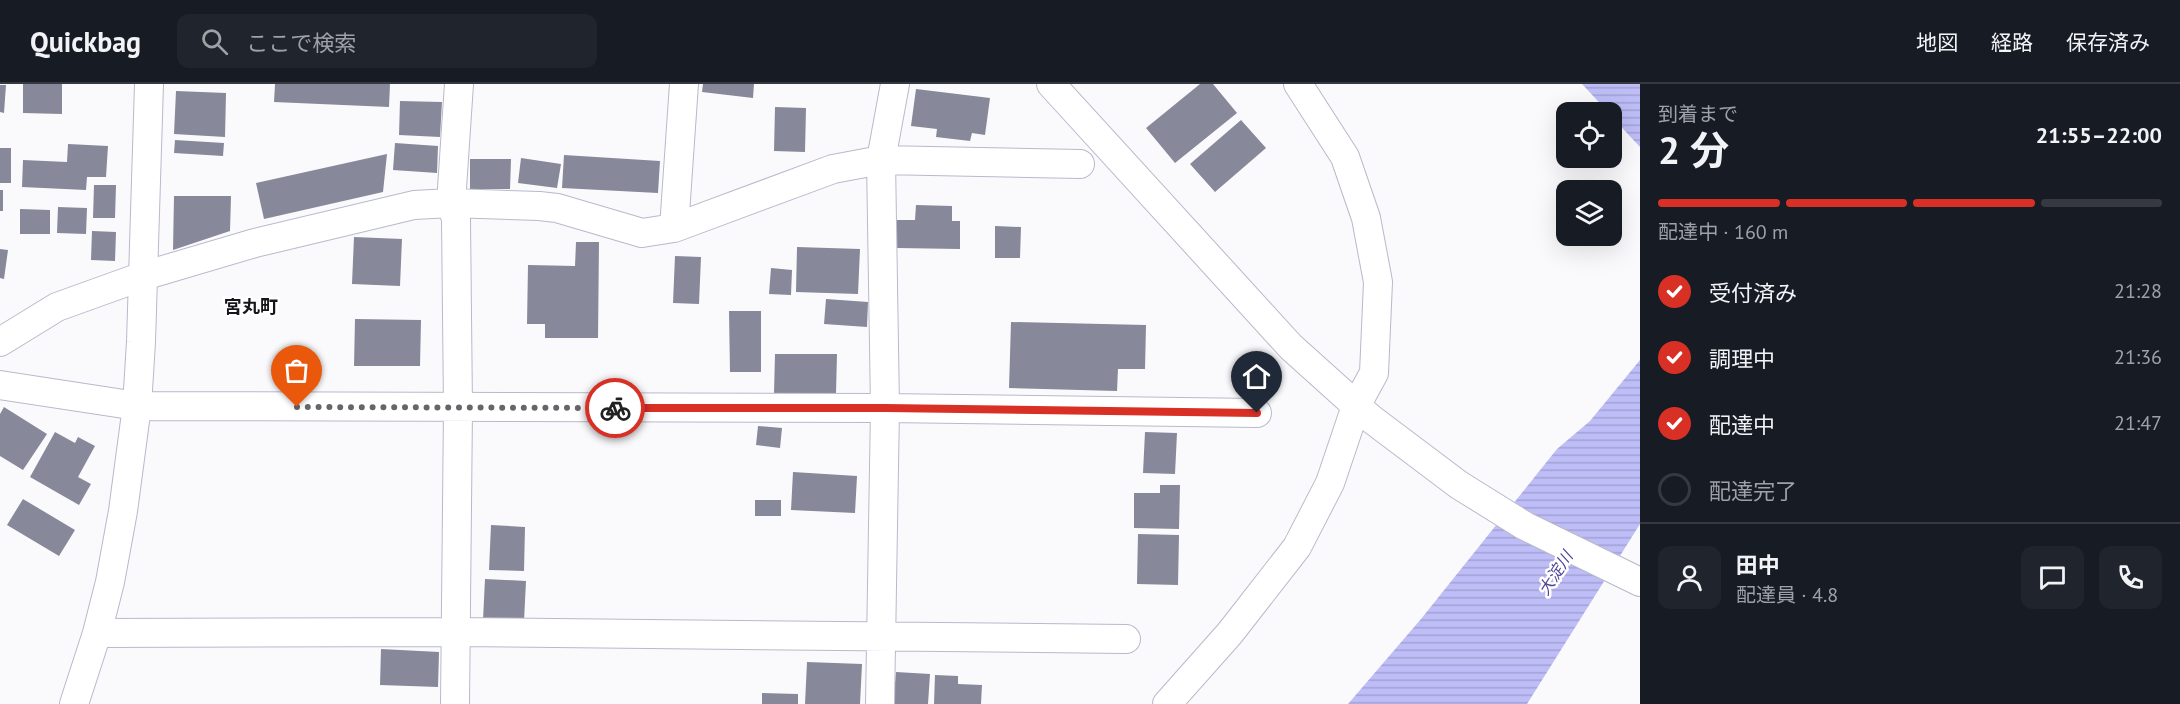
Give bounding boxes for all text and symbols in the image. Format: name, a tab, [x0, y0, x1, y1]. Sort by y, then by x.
search box	[177, 14, 597, 68]
text: Quickbag	[30, 23, 141, 60]
icon: search	[198, 25, 231, 58]
text: ここで検索	[246, 29, 356, 57]
text: 地図	[1916, 29, 1958, 56]
text: 経路	[1991, 29, 2033, 56]
text: 保存済み	[2066, 29, 2150, 56]
text: 到着まで	[1658, 101, 1738, 127]
map controls	[1556, 102, 1622, 246]
button: locate	[1556, 102, 1622, 168]
text: 21:55–22:00	[2036, 121, 2162, 149]
text: 2 分	[1658, 124, 1729, 175]
button: layers	[1556, 180, 1622, 246]
text: 配達中 · 160 m	[1658, 219, 1788, 245]
icon: check	[1658, 275, 1691, 308]
text: 21:28	[2114, 278, 2162, 304]
text: 受付済み	[1709, 279, 1797, 307]
district label: 宮丸町	[224, 295, 278, 318]
icon: check	[1658, 341, 1691, 374]
text: 21:36	[2114, 344, 2162, 370]
pin	[271, 345, 322, 407]
text: 調理中	[1709, 345, 1775, 373]
pin	[1231, 351, 1282, 413]
icon: bag	[280, 354, 313, 387]
icon: home	[1240, 360, 1273, 393]
courier	[585, 378, 645, 438]
icon: bike	[599, 392, 632, 425]
icon: check	[1658, 407, 1691, 440]
text: 21:47	[2114, 410, 2162, 436]
text: 配達中	[1709, 411, 1775, 439]
text: 配達完了	[1709, 477, 1797, 505]
water label: 大淀川	[1534, 546, 1578, 599]
button: person	[1658, 546, 1721, 609]
button: chat	[2021, 546, 2084, 609]
button: phone	[2099, 546, 2162, 609]
text: 田中	[1736, 551, 1780, 579]
text: 配達員 · 4.8	[1736, 582, 1838, 608]

